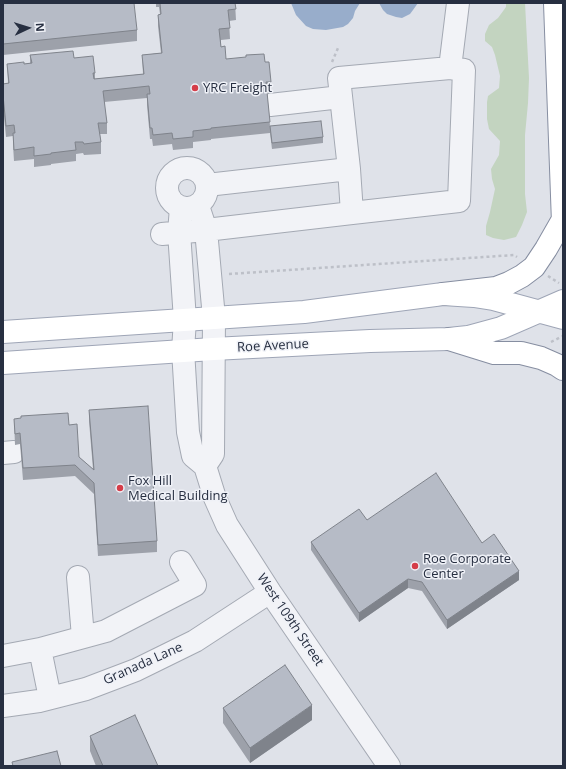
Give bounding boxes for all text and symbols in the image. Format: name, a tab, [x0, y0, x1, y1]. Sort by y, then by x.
north arrow	[8, 8, 48, 48]
text: N	[33, 22, 48, 32]
place label: YRC Freight	[203, 80, 272, 96]
marker: YRC Freight	[190, 83, 200, 93]
street label: Roe Avenue	[237, 336, 309, 356]
place label: Fox Hill Medical Building	[128, 473, 228, 504]
marker: Fox Hill Medical Building	[115, 483, 125, 493]
place label: Roe Corporate Center	[423, 551, 511, 582]
marker: Roe Corporate Center	[410, 561, 420, 571]
street label: West 109th Street	[253, 571, 327, 669]
street label: Granada Lane	[101, 640, 185, 688]

